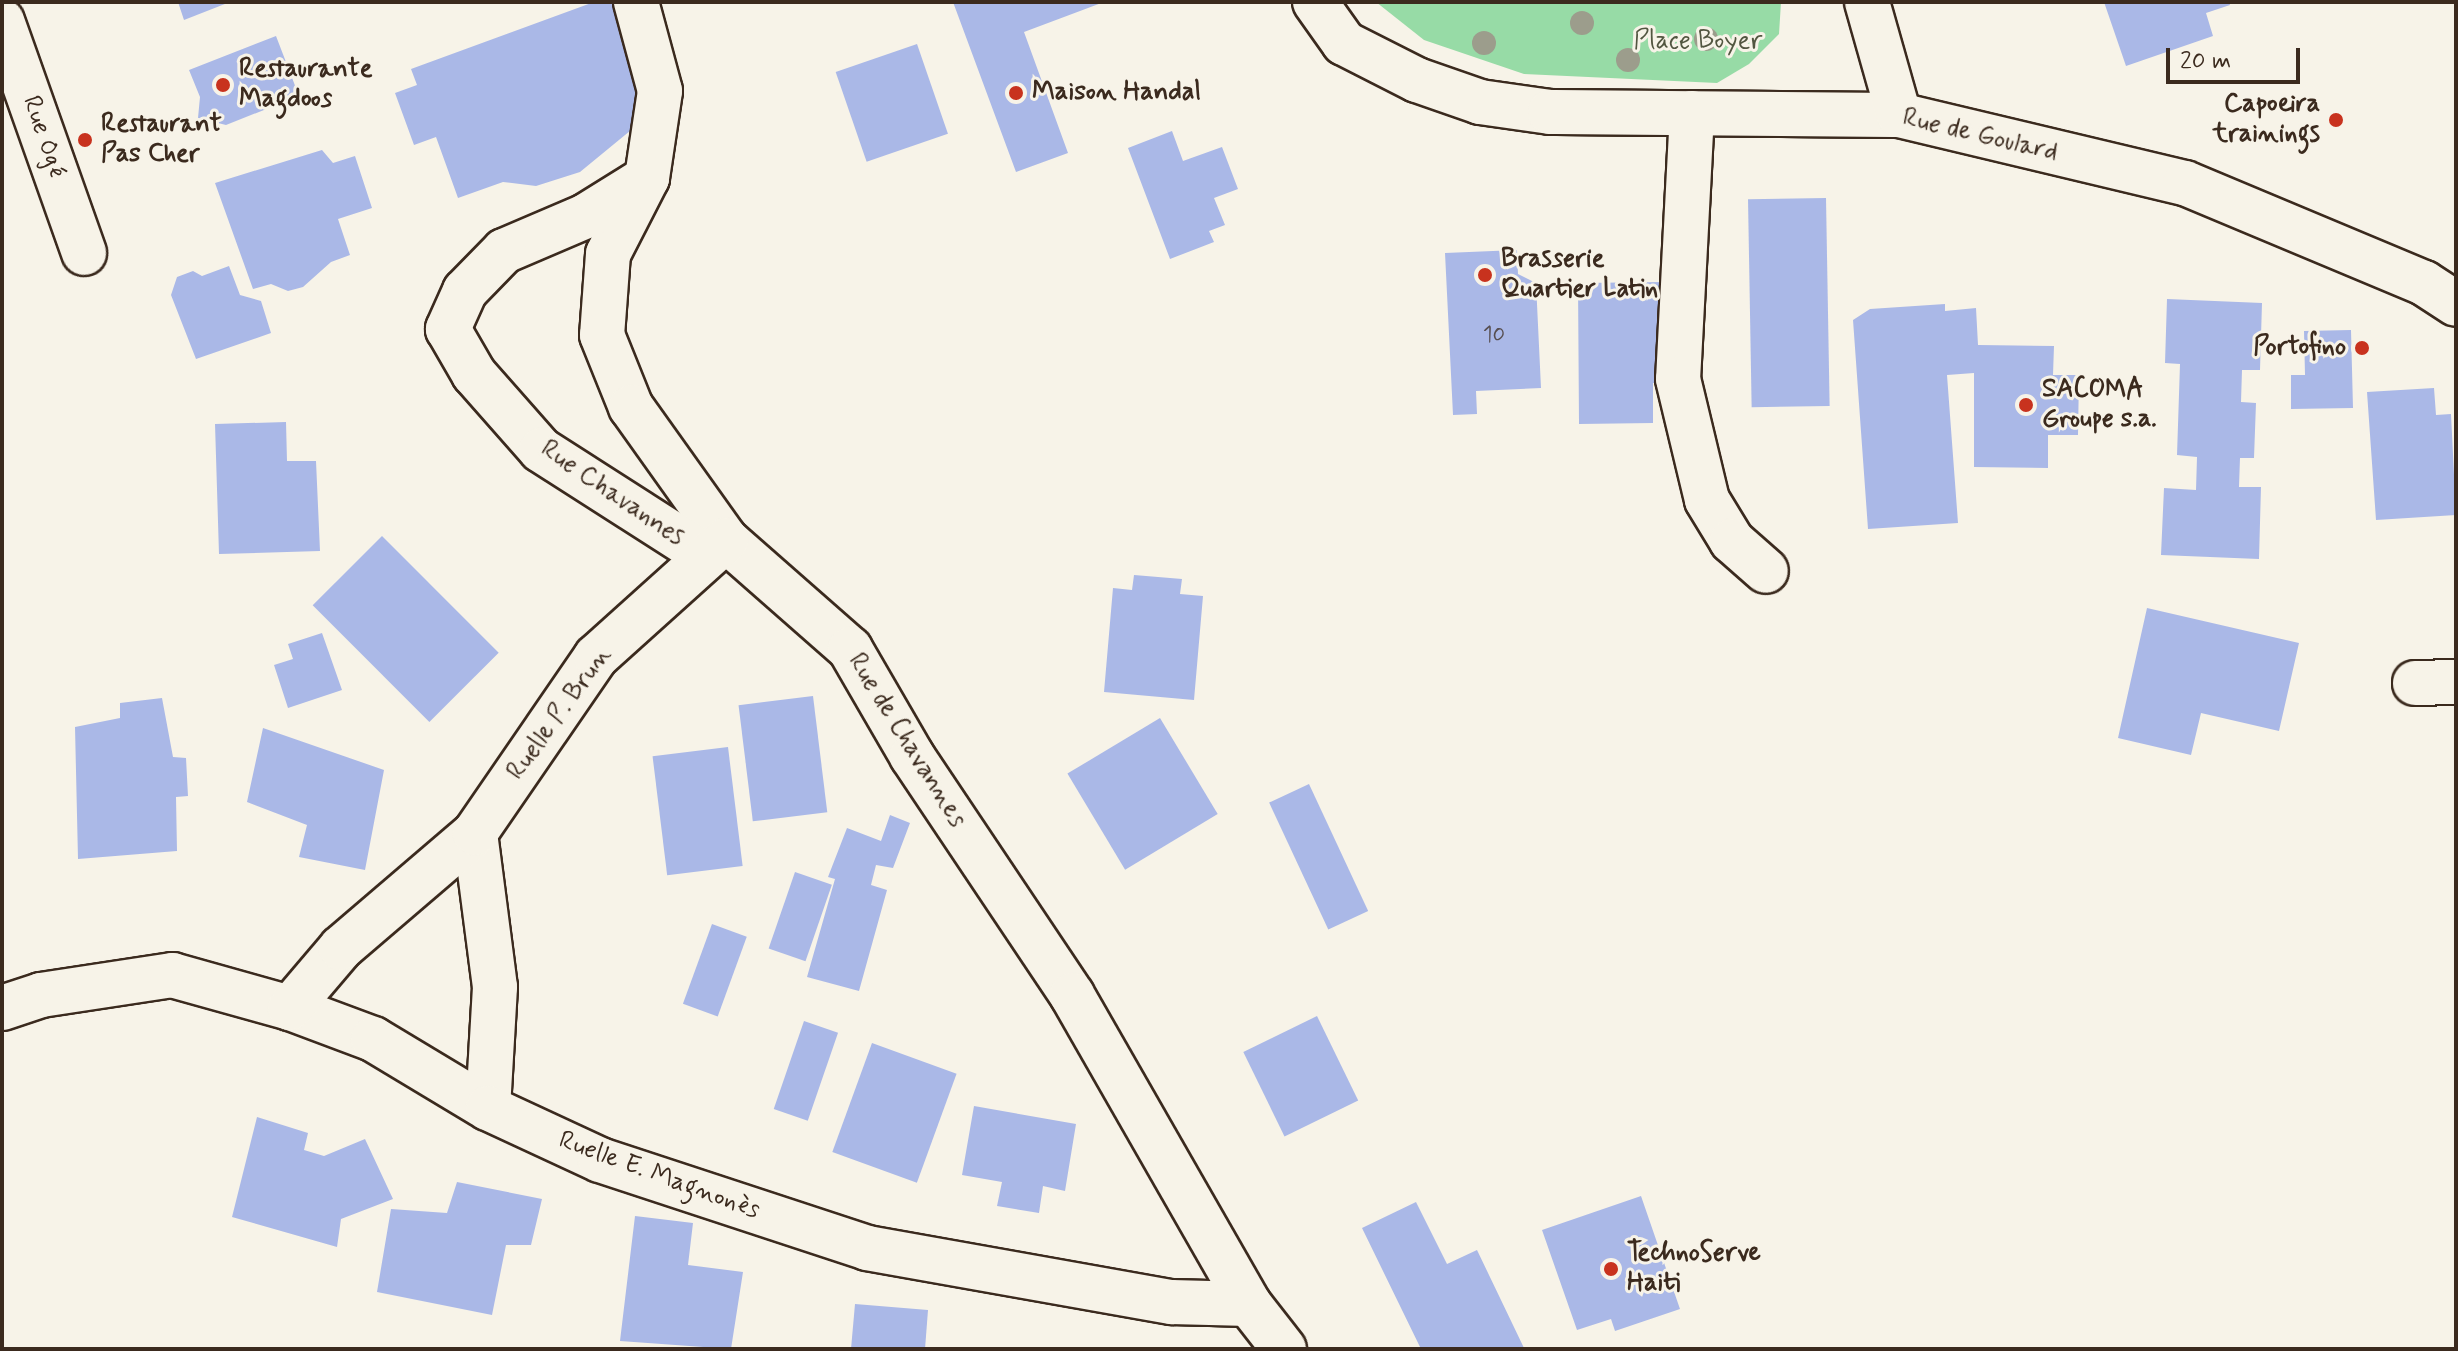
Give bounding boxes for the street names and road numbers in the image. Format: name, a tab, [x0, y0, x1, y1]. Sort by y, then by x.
street label: Rue Ogé	[14, 91, 72, 183]
street label: Rue de Goulard	[1898, 103, 2062, 169]
street label: Rue Chavannes	[535, 435, 689, 553]
street label: Ruelle P. Brun	[501, 641, 619, 787]
street label: Rue de Chavannes	[841, 649, 971, 833]
street label: Ruelle E. Magnonès	[554, 1125, 764, 1227]

